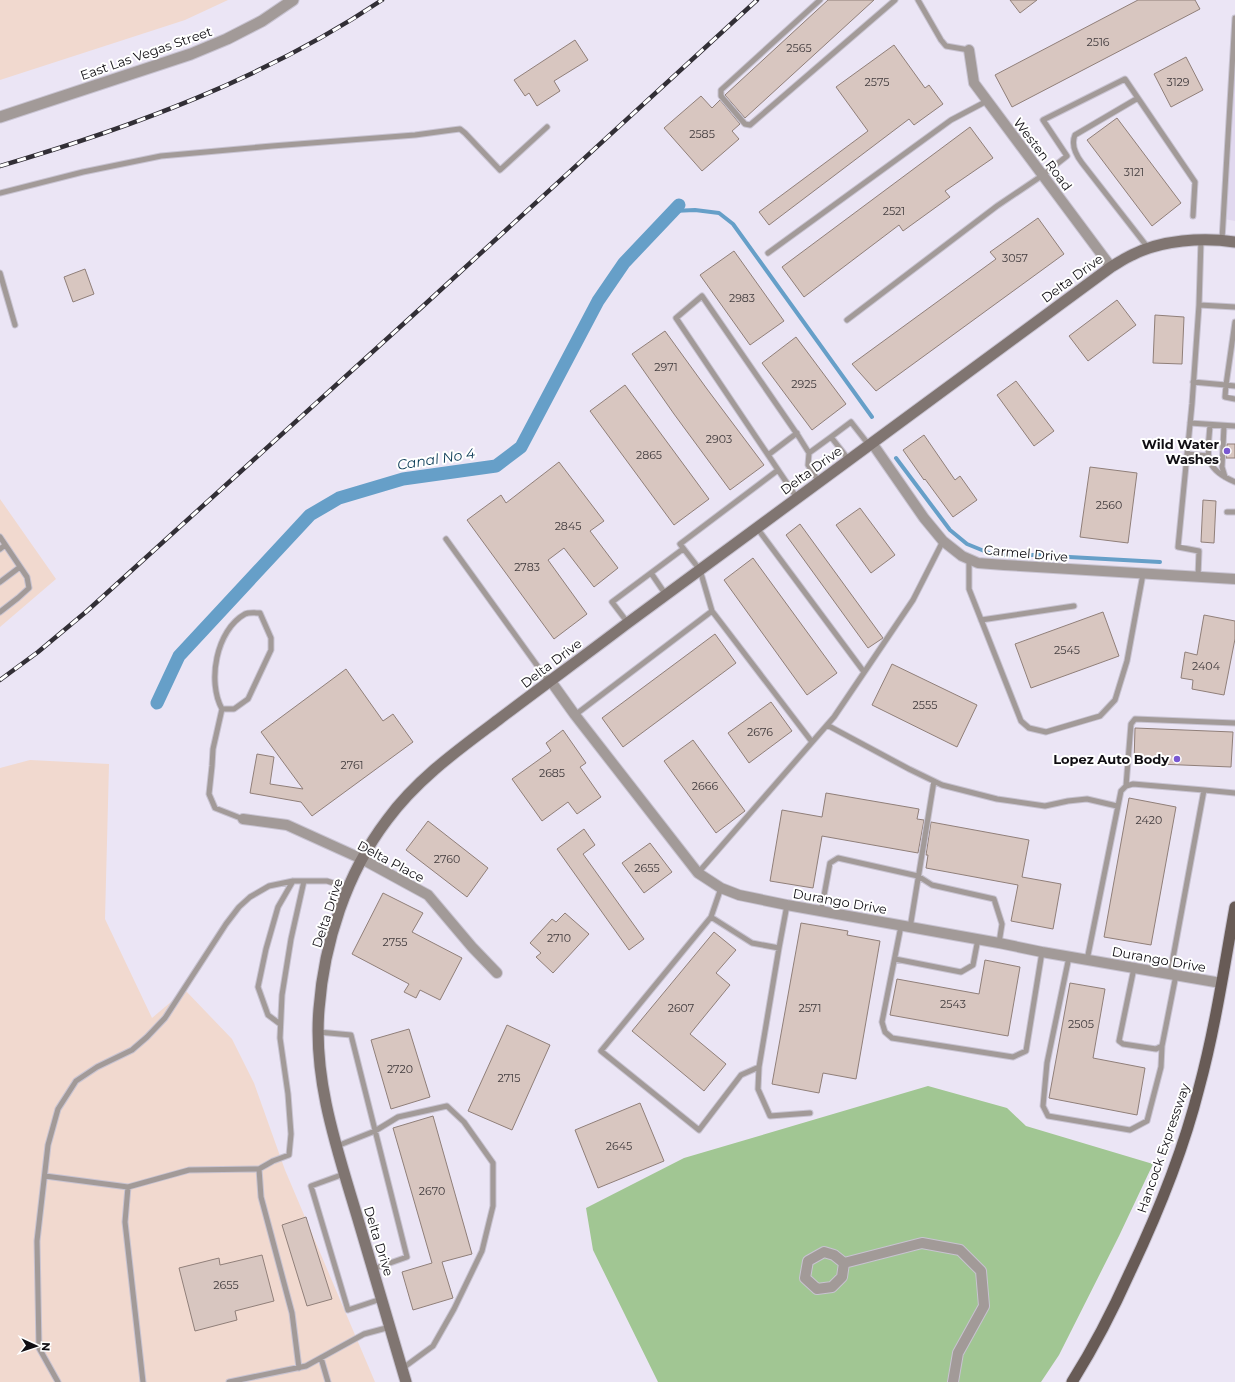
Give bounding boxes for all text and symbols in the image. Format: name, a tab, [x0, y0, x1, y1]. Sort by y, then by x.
street label: East Las Vegas Street	[78, 23, 214, 83]
house number: 2516	[1086, 35, 1110, 49]
house number: 2565	[786, 41, 812, 55]
house number: 2575	[865, 75, 889, 89]
house number: 3129	[1166, 75, 1190, 89]
street label: Westen Road	[1010, 114, 1076, 194]
house number: 2585	[689, 127, 715, 141]
house number: 3121	[1124, 165, 1144, 179]
house number: 2521	[883, 204, 905, 218]
street label: Delta Drive	[1038, 250, 1106, 306]
house number: 3057	[1002, 251, 1028, 265]
house number: 2983	[729, 291, 755, 305]
house number: 2971	[654, 360, 678, 374]
house number: 2925	[791, 377, 817, 391]
house number: 2903	[706, 432, 732, 446]
place label: Wild Water Washes	[1142, 436, 1219, 467]
street label: Delta Drive	[777, 442, 845, 498]
water label: Canal No 4	[396, 444, 477, 474]
marker: Wild Water Washes	[1222, 446, 1232, 456]
house number: 2865	[636, 448, 662, 462]
house number: 2560	[1096, 498, 1122, 512]
house number: 2845	[555, 519, 581, 533]
street label: Carmel Drive	[983, 541, 1069, 565]
house number: 2783	[514, 560, 540, 574]
street label: Delta Drive	[517, 635, 585, 691]
house number: 2545	[1054, 643, 1080, 657]
house number: 2404	[1192, 659, 1221, 673]
house number: 2555	[913, 698, 937, 712]
house number: 2676	[747, 725, 773, 739]
place label: Lopez Auto Body	[1053, 751, 1169, 767]
marker: Lopez Auto Body	[1172, 754, 1182, 764]
house number: 2761	[340, 758, 364, 772]
house number: 2685	[539, 766, 565, 780]
house number: 2666	[692, 779, 718, 793]
house number: 2420	[1136, 813, 1162, 827]
street label: Delta Place	[355, 837, 427, 885]
house number: 2760	[434, 852, 460, 866]
house number: 2655	[634, 861, 660, 875]
street label: Delta Drive	[308, 876, 346, 950]
street label: Durango Drive	[792, 885, 888, 917]
house number: 2710	[547, 931, 571, 945]
house number: 2755	[383, 935, 407, 949]
street label: Durango Drive	[1111, 943, 1207, 975]
house number: 2543	[940, 997, 966, 1011]
house number: 2607	[668, 1001, 694, 1015]
house number: 2571	[799, 1001, 821, 1015]
house number: 2505	[1068, 1017, 1094, 1031]
house number: 2720	[387, 1062, 413, 1076]
house number: 2715	[497, 1071, 521, 1085]
street label: Hancock Expressway	[1133, 1080, 1193, 1215]
house number: 2645	[606, 1139, 632, 1153]
house number: 2670	[419, 1184, 445, 1198]
street label: Delta Drive	[361, 1204, 397, 1278]
house number: 2655	[213, 1278, 239, 1292]
north arrow	[16, 1326, 56, 1366]
text: N	[39, 1342, 53, 1351]

